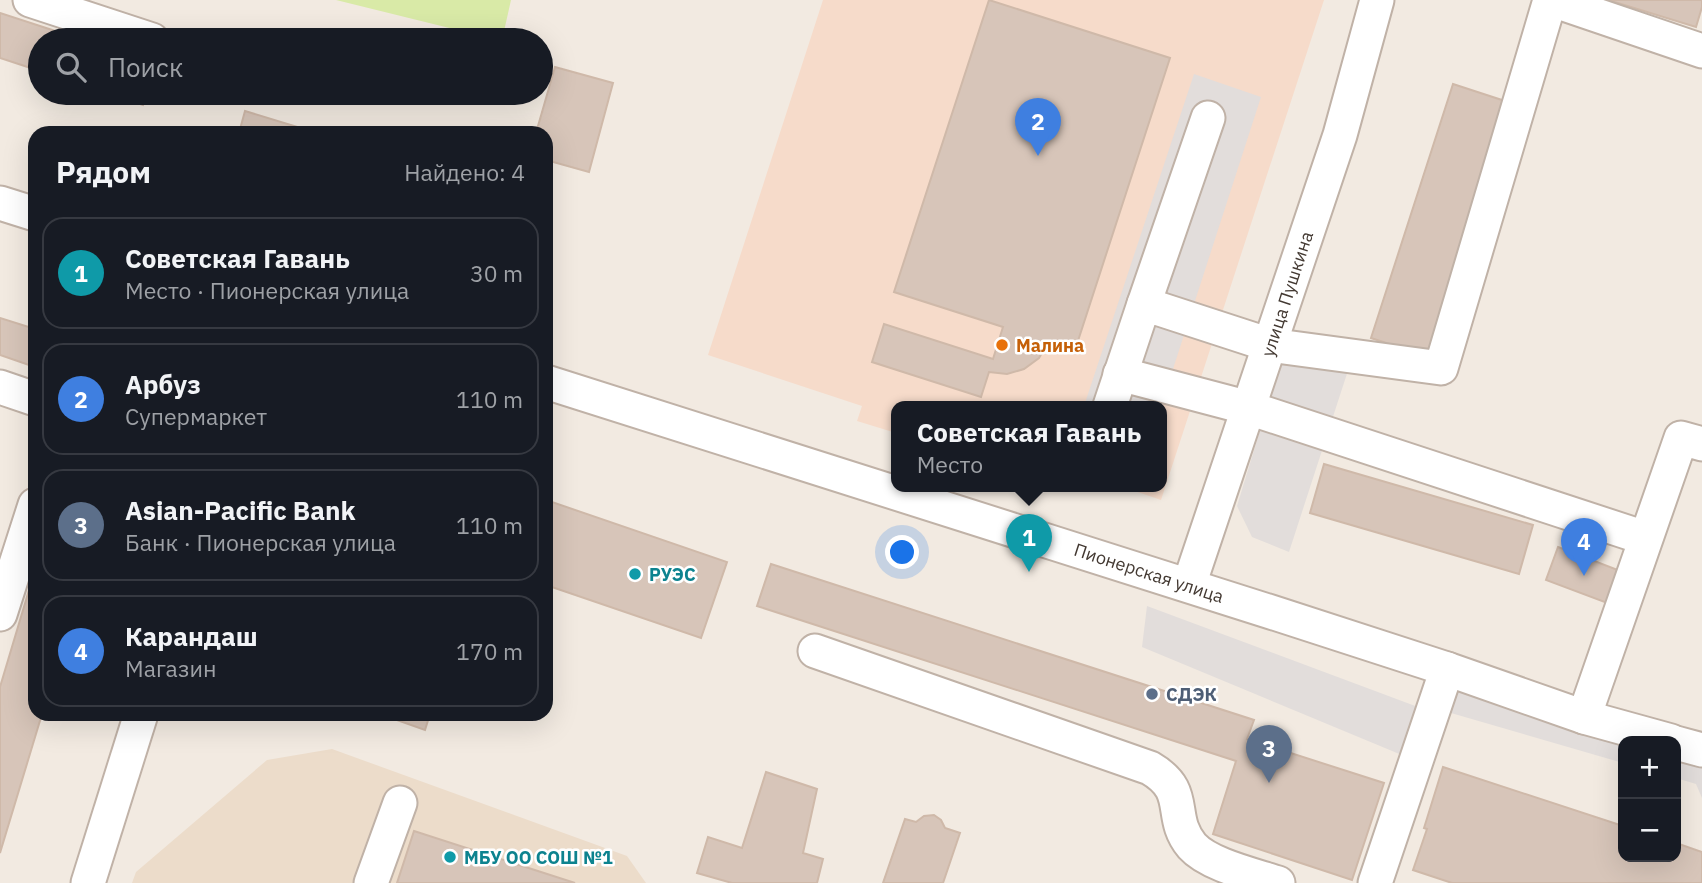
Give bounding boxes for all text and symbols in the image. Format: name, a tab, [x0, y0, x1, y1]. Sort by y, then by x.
search box	[28, 28, 553, 105]
icon: search	[52, 48, 90, 86]
text: Поиск	[108, 50, 183, 84]
pin: 2	[1015, 98, 1061, 156]
text: Рядом	[56, 152, 151, 191]
text: Найдено: 4	[404, 157, 525, 187]
street label: улица Пушкина	[1256, 228, 1318, 360]
text: Советская Гавань	[125, 241, 350, 275]
text: 1	[74, 258, 88, 288]
text: 30 m	[470, 258, 523, 288]
text: Место · Пионерская улица	[125, 275, 409, 305]
place label: Малина	[1016, 334, 1084, 357]
marker: Малина	[994, 337, 1010, 353]
text: Арбуз	[125, 367, 201, 401]
text: 2	[74, 384, 88, 414]
text: 110 m	[456, 384, 523, 414]
text: Супермаркет	[125, 401, 267, 431]
popup	[891, 401, 1167, 492]
text: Советская Гавань	[917, 415, 1141, 449]
text: Место	[917, 449, 983, 479]
text: Asian-Pacific Bank	[125, 493, 356, 527]
text: 3	[74, 510, 88, 540]
text: 110 m	[456, 510, 523, 540]
pin: 1	[1006, 514, 1052, 572]
pin: 4	[1561, 518, 1607, 576]
text: Банк · Пионерская улица	[125, 527, 396, 557]
your location	[885, 535, 919, 569]
street label: Пионерская улица	[1071, 538, 1227, 608]
place label: РУЭС	[649, 563, 696, 586]
marker: РУЭС	[627, 566, 643, 582]
text: Карандаш	[125, 619, 258, 653]
text: 4	[74, 636, 88, 666]
text: 170 m	[456, 636, 523, 666]
text: Магазин	[125, 653, 216, 683]
place label: СДЭК	[1166, 683, 1217, 706]
marker: СДЭК	[1144, 686, 1160, 702]
pin: 3	[1246, 725, 1292, 783]
map controls	[1618, 736, 1681, 862]
button: +	[1618, 736, 1681, 799]
button: −	[1618, 799, 1681, 862]
place label: МБУ ОО СОШ №1	[464, 846, 613, 869]
marker: МБУ ОО СОШ №1	[442, 849, 458, 865]

